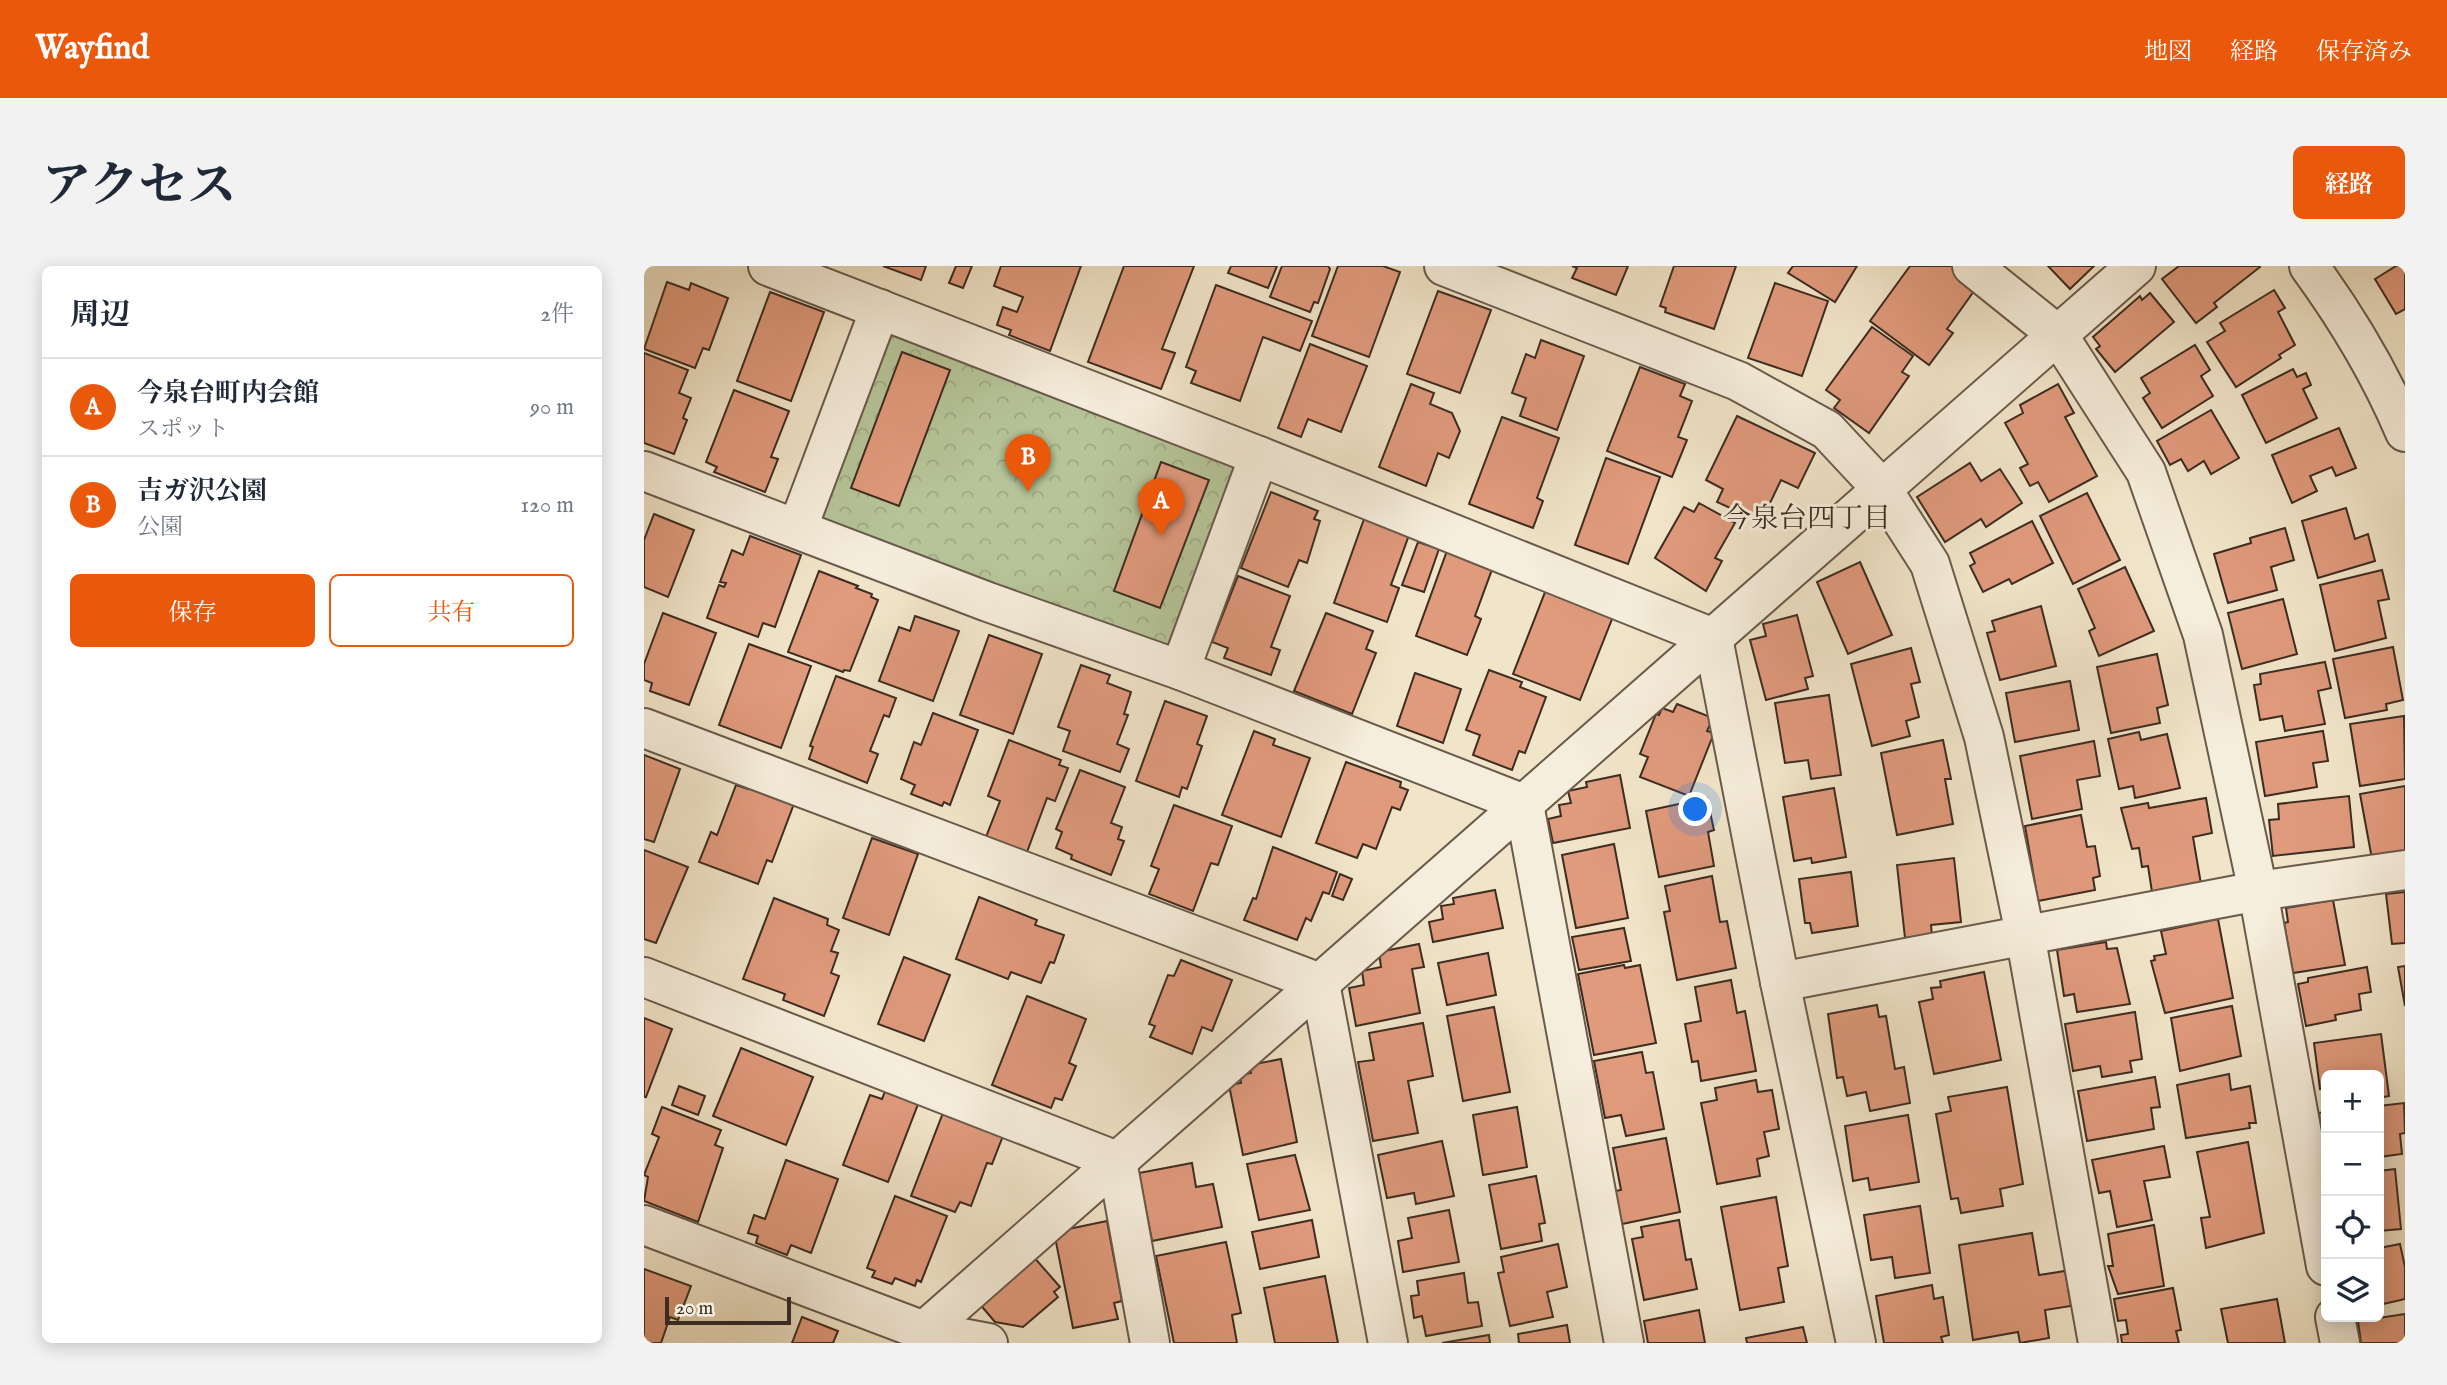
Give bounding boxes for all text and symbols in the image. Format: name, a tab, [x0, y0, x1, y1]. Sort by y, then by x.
text: Wayfind	[35, 28, 149, 70]
text: 地図	[2144, 37, 2192, 68]
text: 経路	[2230, 37, 2278, 68]
text: 保存済み	[2316, 37, 2412, 68]
button: 経路	[2293, 146, 2405, 219]
text: アクセス	[42, 157, 237, 219]
text: 周辺	[70, 297, 130, 335]
text: 2件	[540, 300, 574, 329]
text: 今泉台町内会館	[137, 377, 319, 410]
text: A	[85, 393, 101, 422]
text: 90 m	[530, 393, 574, 422]
text: スポット	[137, 415, 229, 444]
pin: B	[1005, 434, 1051, 492]
text: 吉ガ沢公園	[137, 475, 267, 508]
pin: A	[1138, 478, 1184, 536]
text: B	[85, 491, 101, 520]
text: 120 m	[521, 491, 574, 520]
district label: 今泉台四丁目	[1723, 502, 1891, 537]
text: 公園	[137, 513, 183, 542]
button: 保存	[70, 574, 315, 647]
button: 共有	[329, 574, 574, 647]
your location	[1678, 792, 1712, 826]
map controls	[2321, 1070, 2384, 1322]
button: +	[2321, 1070, 2384, 1133]
button: −	[2321, 1133, 2384, 1196]
button: locate	[2321, 1196, 2384, 1259]
button: layers	[2321, 1259, 2384, 1322]
scale bar	[665, 1294, 791, 1326]
text: 20 m	[676, 1297, 713, 1321]

